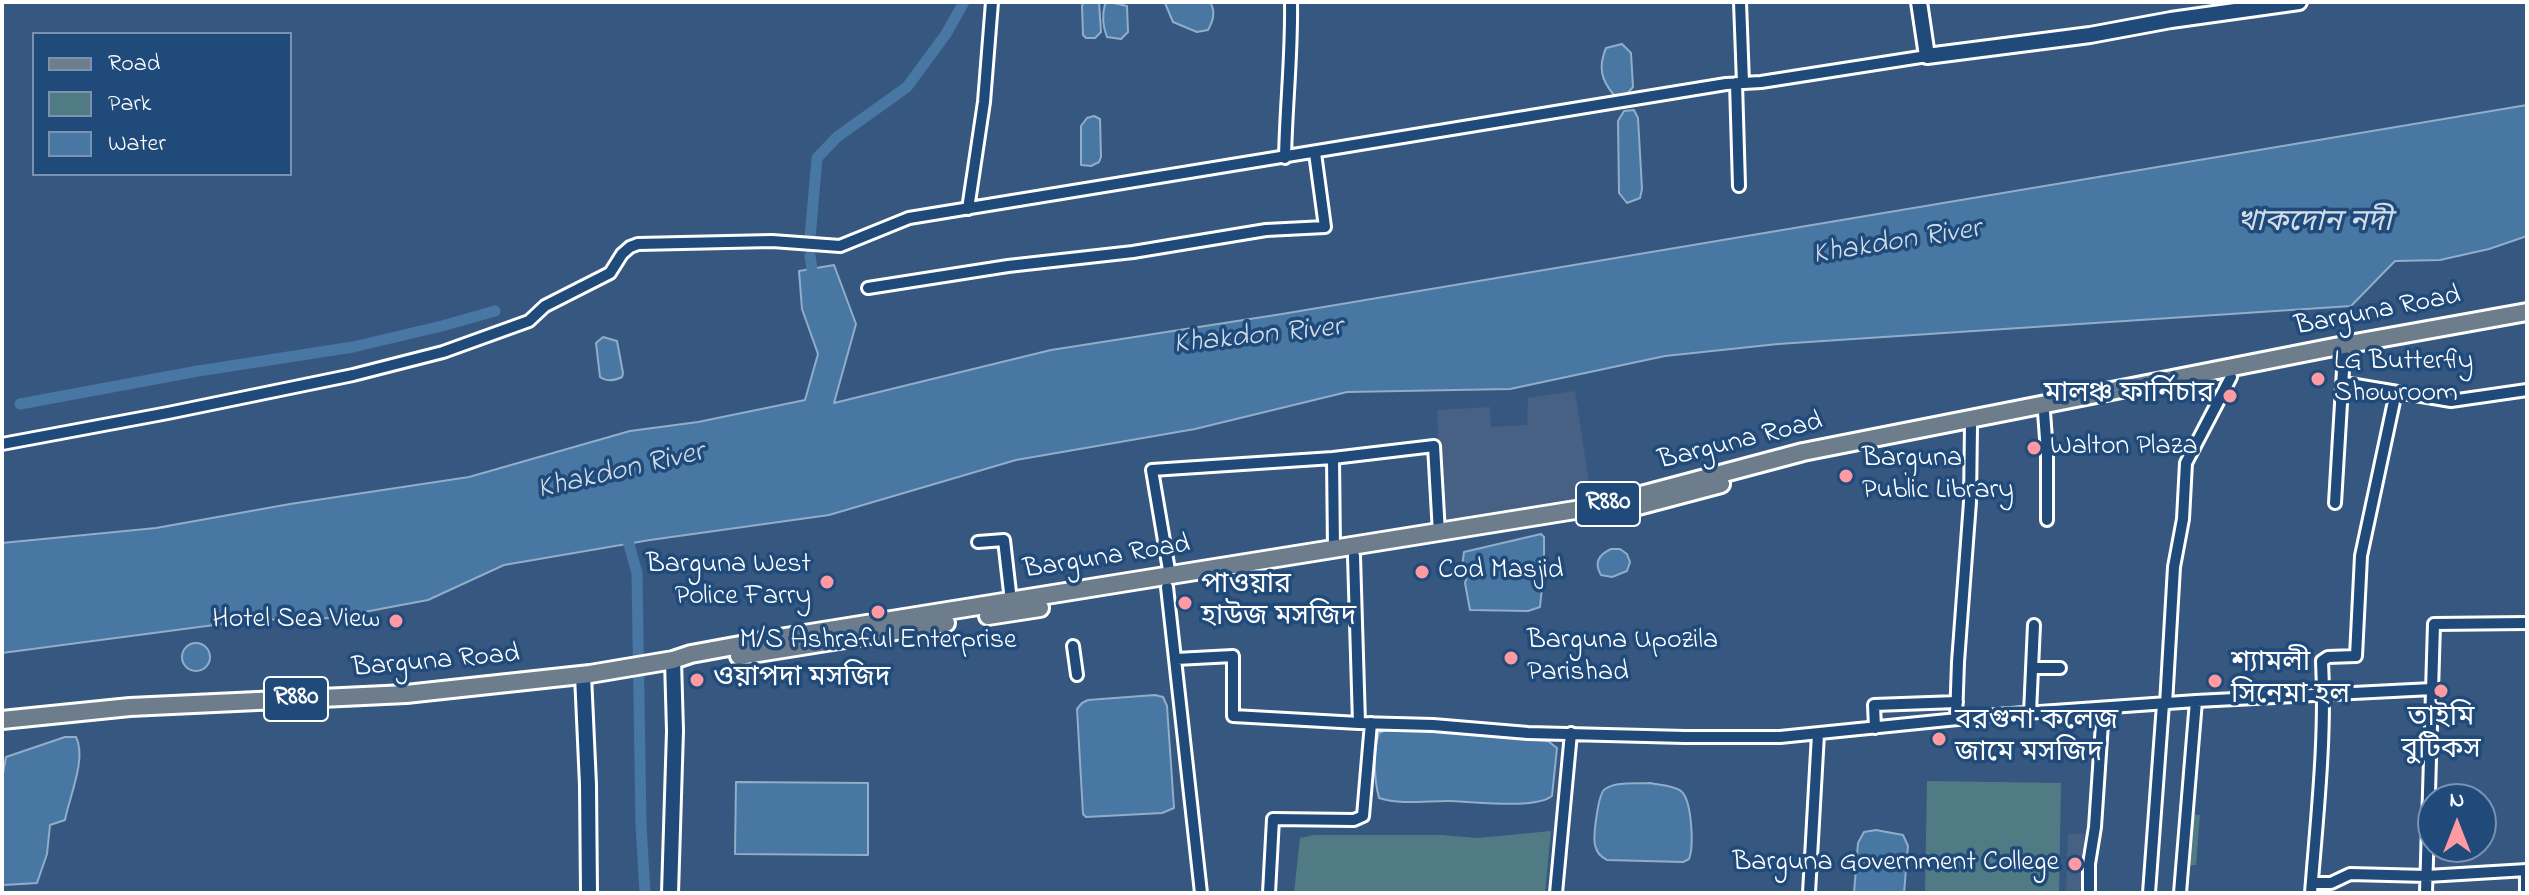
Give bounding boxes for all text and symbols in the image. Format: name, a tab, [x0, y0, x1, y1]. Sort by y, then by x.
legend	[32, 32, 292, 176]
text: Road	[108, 47, 160, 82]
text: Park	[108, 87, 151, 122]
text: Water	[108, 127, 166, 162]
water label: খাকদোন নদী	[2236, 207, 2392, 243]
water label: Khakdon River	[1810, 213, 1984, 275]
street label: Barguna Road	[2292, 280, 2464, 346]
water label: Khakdon River	[1172, 311, 1344, 365]
place label: LG Butterfly Showroom	[2334, 346, 2473, 412]
marker: LG Butterfly Showroom	[2309, 370, 2327, 388]
place label: মালঞ্চ ফার্নিচার	[2044, 379, 2214, 413]
marker: মালঞ্চ ফার্নিচার	[2221, 387, 2239, 405]
street label: Barguna Road	[1655, 406, 1827, 480]
place label: Walton Plaza	[2050, 431, 2198, 465]
water label: Khakdon River	[534, 436, 708, 510]
marker: Walton Plaza	[2025, 439, 2043, 457]
place label: Barguna Public Library	[1862, 443, 2014, 509]
marker: Barguna Public Library	[1837, 467, 1855, 485]
road number: R880	[1576, 482, 1640, 526]
street label: Barguna Road	[1021, 529, 1193, 589]
place label: Barguna West Police Farry	[646, 549, 811, 615]
place label: Cod Masjid	[1438, 555, 1563, 589]
marker: Cod Masjid	[1413, 563, 1431, 581]
place label: পাওয়ার হাউজ মসজিদ	[1201, 570, 1356, 636]
marker: Barguna West Police Farry	[818, 573, 836, 591]
marker: পাওয়ার হাউজ মসজিদ	[1176, 594, 1194, 612]
marker: M/S Ashraful Enterprise	[869, 603, 887, 621]
place label: Hotel Sea View	[212, 604, 380, 638]
marker: Hotel Sea View	[387, 612, 405, 630]
place label: M/S Ashraful Enterprise	[739, 625, 1017, 659]
place label: Barguna Upozila Parishad	[1527, 625, 1718, 691]
street label: Barguna Road	[351, 639, 521, 687]
place label: শ্যামলী সিনেমা হল	[2231, 648, 2350, 714]
marker: Barguna Upozila Parishad	[1502, 649, 1520, 667]
place label: ওয়াপদা মসজিদ	[713, 663, 890, 697]
marker: ওয়াপদা মসজিদ	[688, 671, 706, 689]
marker: শ্যামলী সিনেমা হল	[2206, 672, 2224, 690]
road number: R880	[264, 677, 328, 721]
marker: তাইমি বুটিকস	[2432, 682, 2450, 700]
place label: তাইমি বুটিকস	[2401, 703, 2481, 769]
place label: বরগুনা কলেজ জামে মসজিদ	[1955, 706, 2118, 772]
marker: বরগুনা কলেজ জামে মসজিদ	[1930, 730, 1948, 748]
north arrow	[2417, 783, 2497, 863]
text: N	[2450, 785, 2464, 817]
place label: Barguna Government College	[1732, 847, 2059, 881]
marker: Barguna Government College	[2066, 855, 2084, 873]

